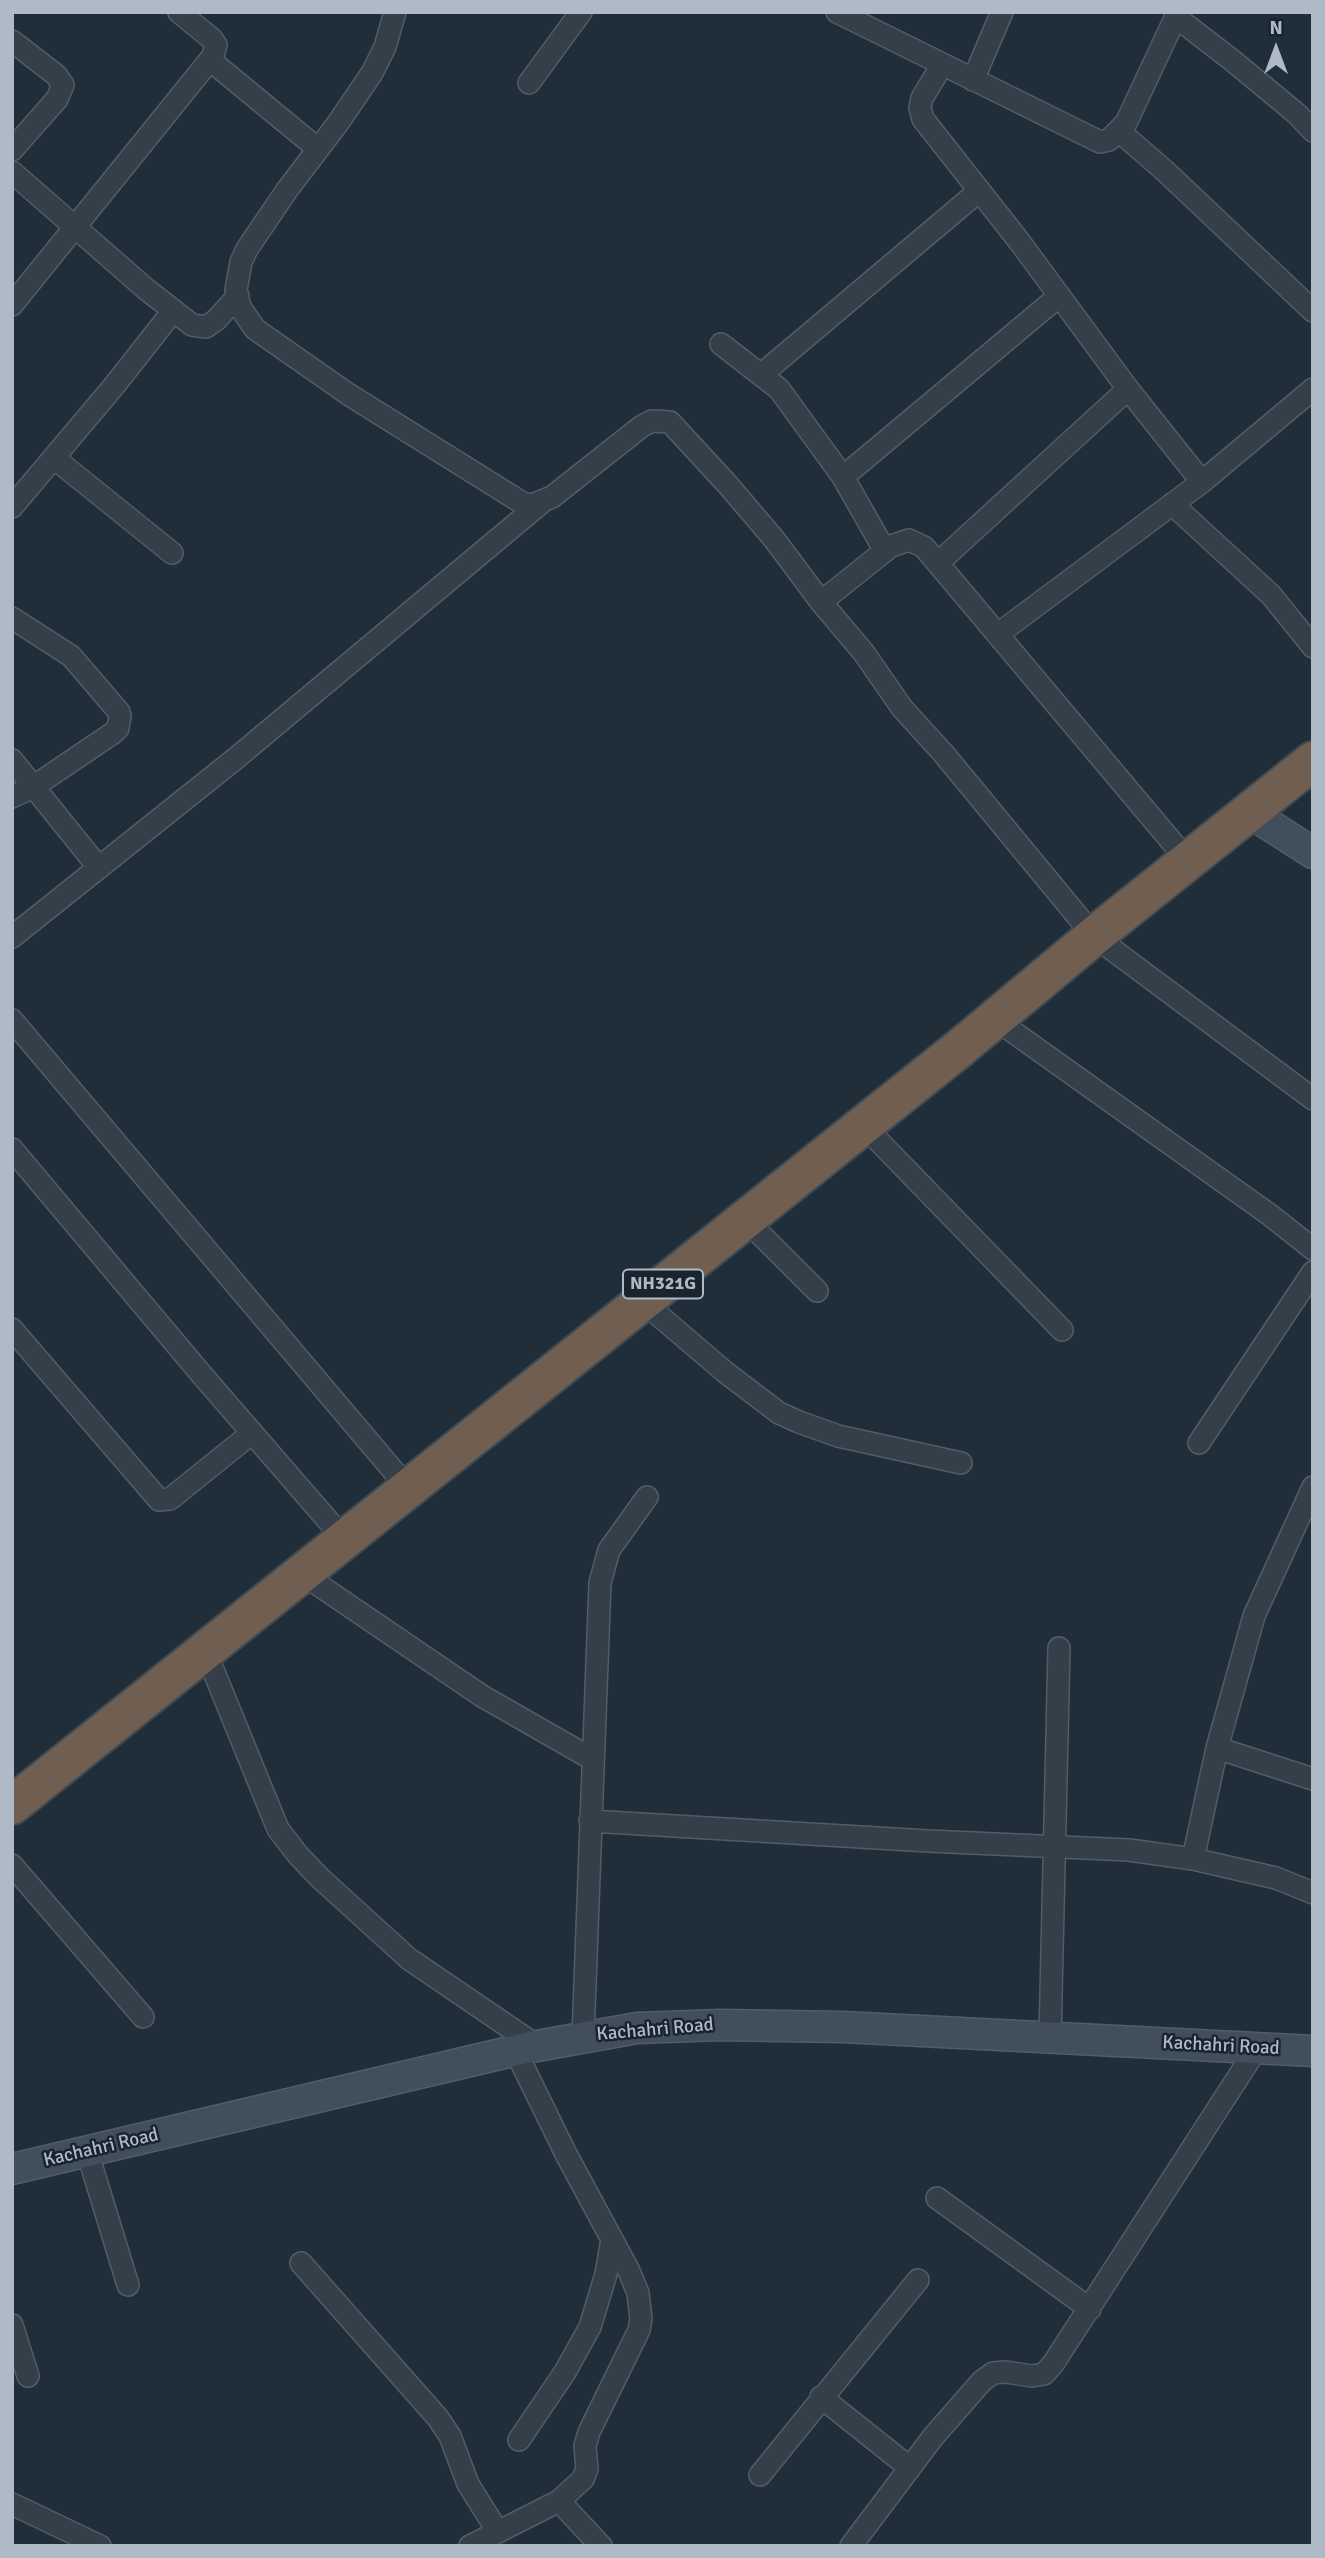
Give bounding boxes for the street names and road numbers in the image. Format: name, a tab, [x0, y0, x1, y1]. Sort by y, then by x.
road number: NH321G	[623, 1269, 703, 1298]
street label: Kachahri Road	[595, 2014, 715, 2046]
street label: Kachahri Road	[1162, 2032, 1280, 2060]
street label: Kachahri Road	[41, 2124, 161, 2172]

